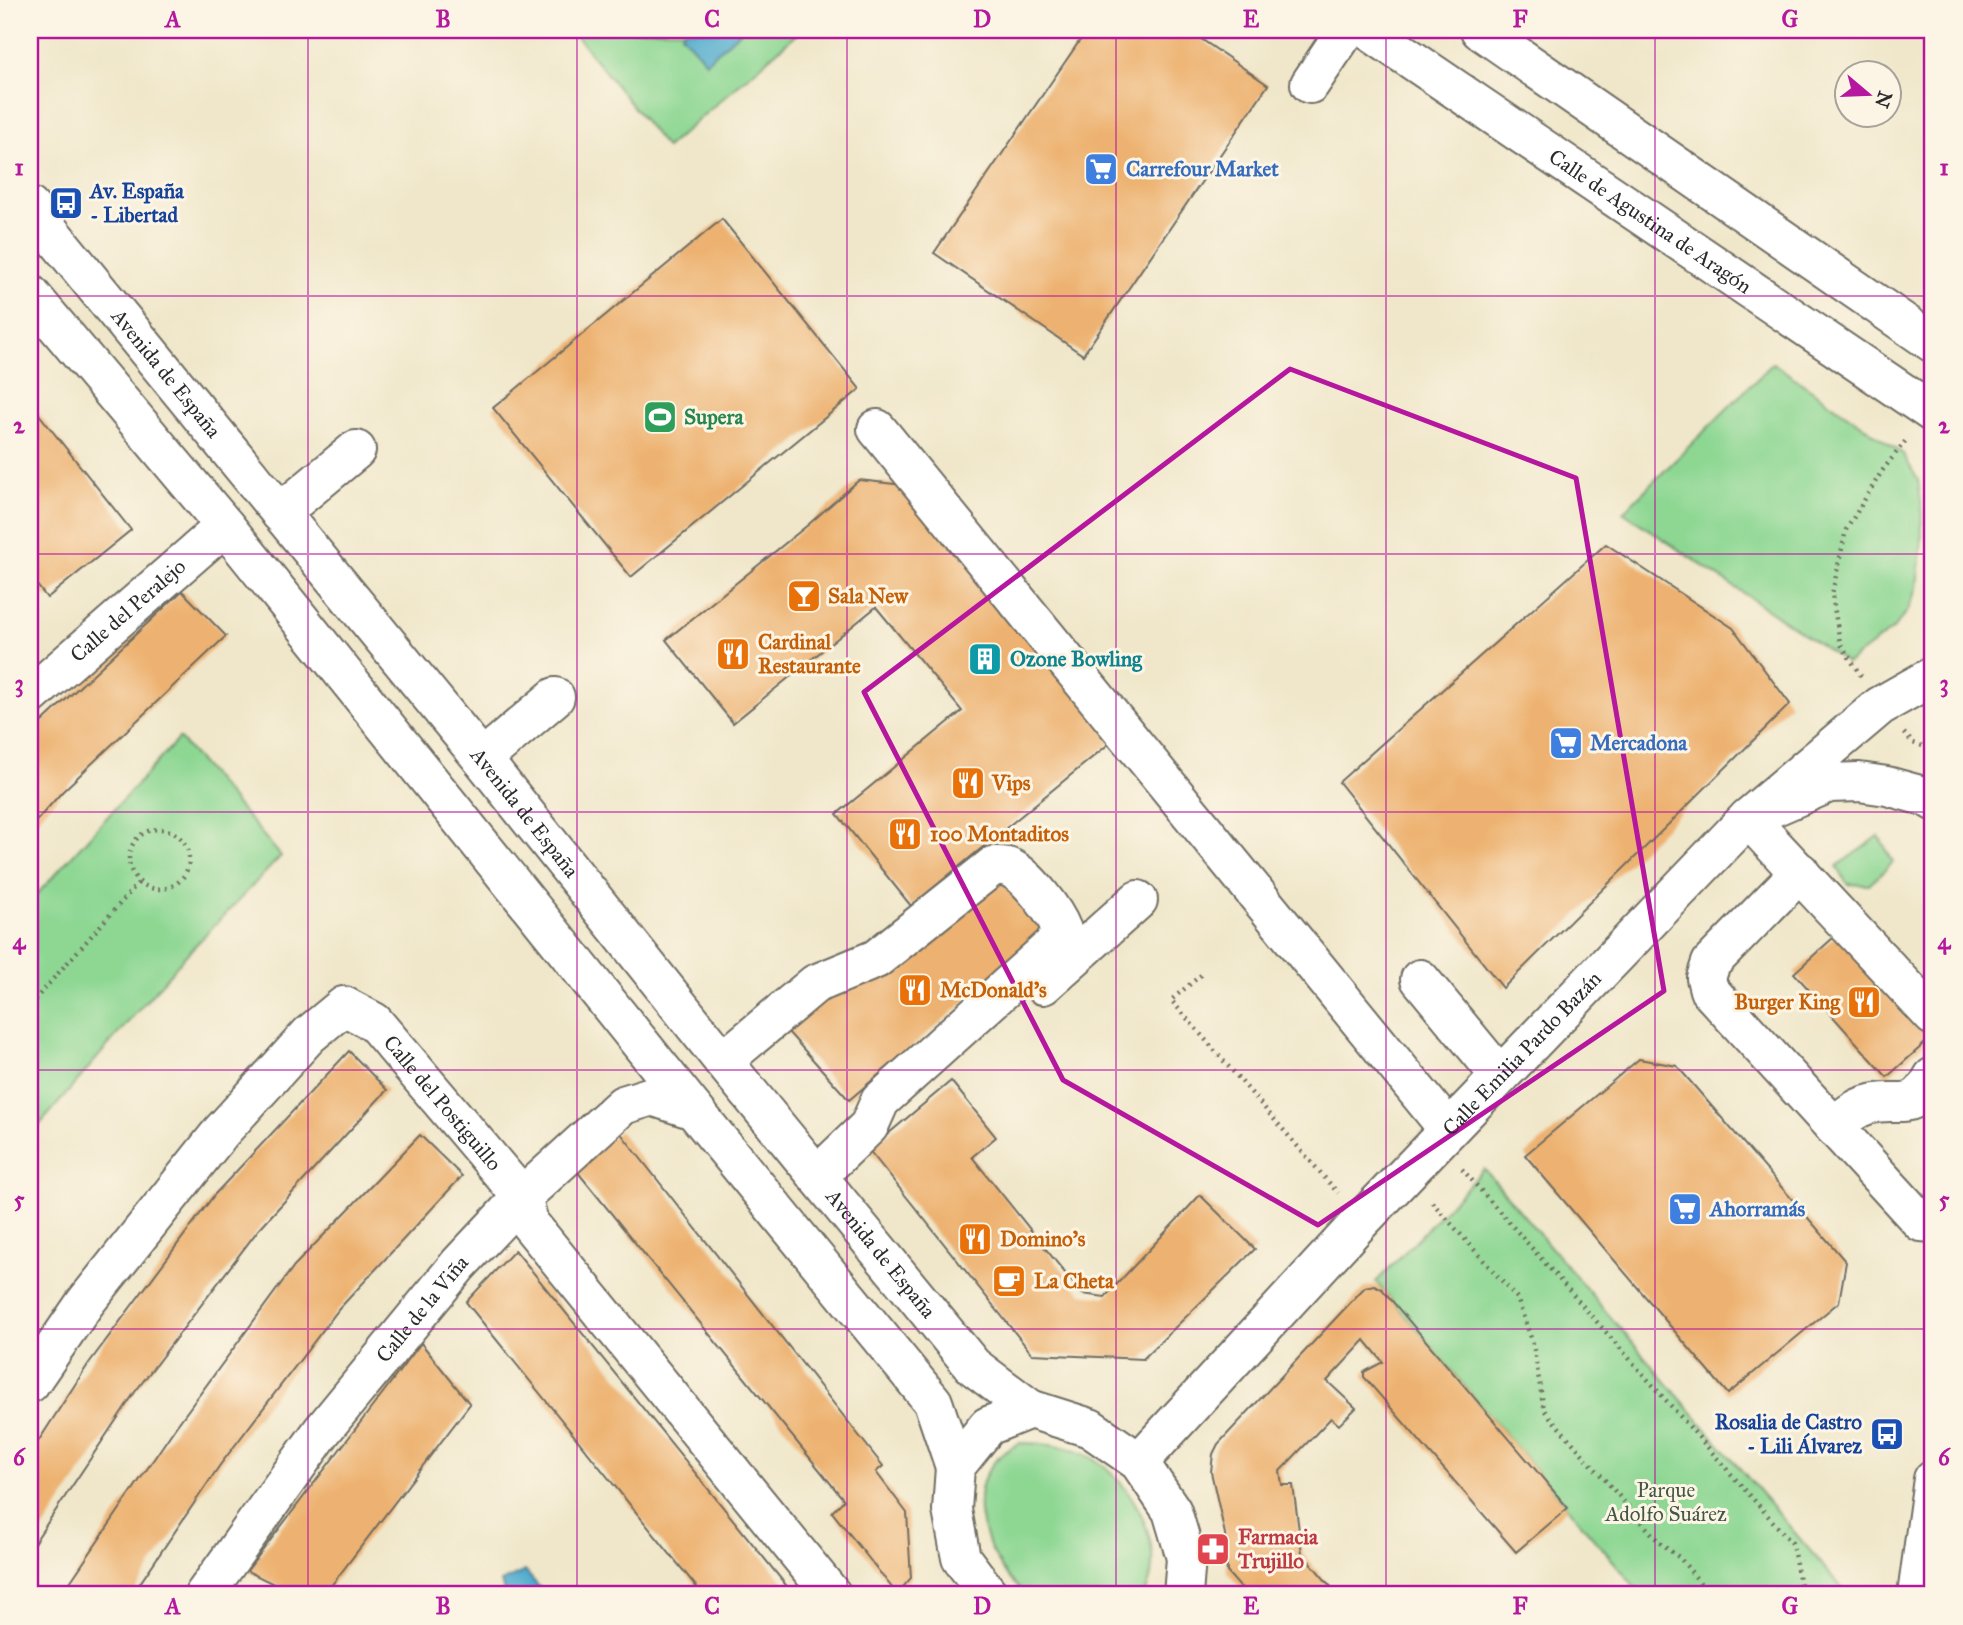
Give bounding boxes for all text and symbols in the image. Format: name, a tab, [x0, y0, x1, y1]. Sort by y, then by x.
text: A	[163, 5, 181, 33]
text: B	[435, 5, 451, 33]
text: C	[704, 5, 720, 33]
text: D	[973, 5, 991, 33]
text: E	[1243, 5, 1260, 33]
text: F	[1512, 5, 1528, 33]
text: G	[1782, 5, 1799, 33]
north arrow	[1834, 60, 1904, 130]
text: N	[1870, 88, 1897, 111]
street label: Calle de Agustina de Aragón	[1544, 143, 1757, 299]
supermarket icon: Carrefour Market	[1082, 150, 1120, 188]
text: 1	[14, 153, 24, 181]
text: 1	[1939, 153, 1949, 181]
place label: Carrefour Market	[1126, 156, 1279, 182]
place label: Av. España - Libertad	[88, 178, 185, 228]
bus stop icon: Av. España - Libertad	[47, 184, 85, 222]
street label: Avenida de España	[105, 303, 227, 443]
sports icon: Supera	[641, 398, 679, 436]
place label: Supera	[684, 404, 744, 430]
text: 2	[13, 411, 25, 439]
text: 2	[1938, 411, 1950, 439]
street label: Calle del Peralejo	[65, 553, 191, 668]
bar icon: Sala New	[785, 577, 823, 615]
place label: Sala New	[828, 583, 909, 609]
place label: Cardinal Restaurante	[758, 629, 861, 679]
restaurant icon: Cardinal Restaurante	[714, 635, 752, 673]
building icon: Ozone Bowling	[966, 640, 1004, 678]
place label: Ozone Bowling	[1010, 646, 1143, 672]
text: 3	[14, 669, 24, 698]
text: 3	[1939, 669, 1949, 698]
supermarket icon: Mercadona	[1547, 724, 1585, 762]
place label: Mercadona	[1590, 730, 1688, 756]
street label: Avenida de España	[464, 741, 585, 883]
restaurant icon: Vips	[949, 764, 987, 802]
place label: Vips	[991, 770, 1031, 796]
restaurant icon: 100 Montaditos	[886, 815, 924, 853]
place label: 100 Montaditos	[930, 821, 1069, 847]
text: 4	[13, 927, 27, 955]
text: 4	[1938, 927, 1952, 955]
street label: Calle Emilia Pardo Bazán	[1437, 966, 1607, 1141]
restaurant icon: McDonald's	[896, 971, 934, 1009]
place label: McDonald's	[940, 977, 1047, 1003]
restaurant icon: Burger King	[1845, 983, 1883, 1021]
place label: Burger King	[1734, 989, 1841, 1015]
street label: Calle del Postiguillo	[378, 1030, 507, 1176]
street label: Avenida de España	[820, 1183, 942, 1324]
text: 5	[14, 1185, 25, 1213]
text: 5	[1939, 1185, 1950, 1213]
supermarket icon: Ahorramás	[1666, 1190, 1704, 1228]
place label: Ahorramás	[1708, 1196, 1806, 1222]
restaurant icon: Domino's	[956, 1220, 994, 1258]
place label: Domino's	[1000, 1226, 1086, 1252]
street label: Calle de la Viña	[370, 1249, 474, 1368]
cafe icon: La Cheta	[990, 1262, 1028, 1300]
place label: La Cheta	[1034, 1268, 1115, 1294]
place label: Rosalia de Castro - Lili Álvarez	[1715, 1409, 1862, 1459]
bus stop icon: Rosalia de Castro - Lili Álvarez	[1868, 1415, 1906, 1453]
text: 6	[13, 1443, 26, 1471]
text: 6	[1938, 1443, 1951, 1471]
park label: Parque Adolfo Suárez	[1604, 1477, 1727, 1527]
place label: Farmacia Trujillo	[1237, 1524, 1319, 1574]
pharmacy icon: Farmacia Trujillo	[1194, 1530, 1232, 1568]
text: A	[163, 1592, 181, 1620]
text: B	[435, 1592, 451, 1620]
text: C	[704, 1592, 720, 1620]
text: D	[973, 1592, 991, 1620]
text: E	[1243, 1592, 1260, 1620]
text: F	[1512, 1592, 1528, 1620]
text: G	[1782, 1592, 1799, 1620]

